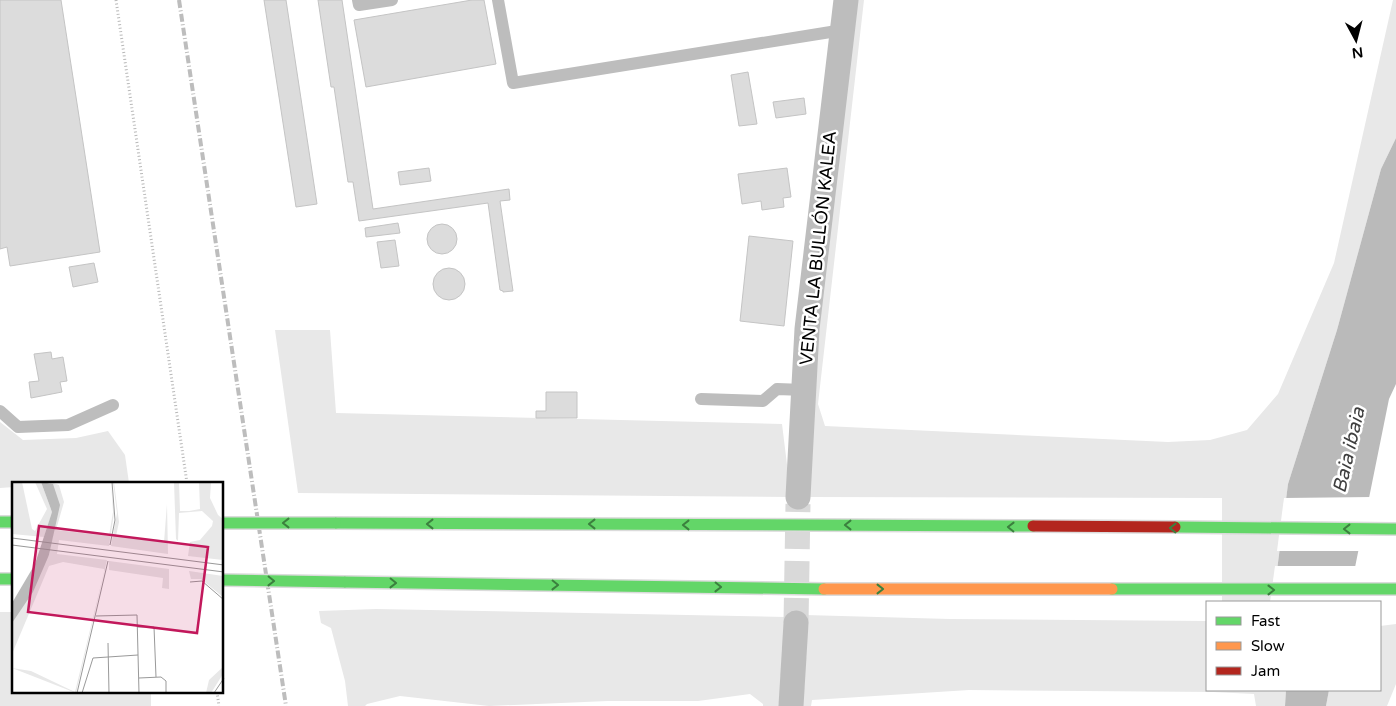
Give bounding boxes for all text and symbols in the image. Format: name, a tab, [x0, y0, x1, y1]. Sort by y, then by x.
north arrow	[1331, 15, 1381, 65]
text: N	[1351, 43, 1364, 62]
street label: VENTA LA BULLÓN KALEA	[795, 130, 841, 366]
water label: Baia ibaia	[1328, 404, 1370, 495]
inset map	[12, 482, 224, 694]
one-way arrow	[282, 518, 290, 528]
one-way arrow	[426, 519, 434, 529]
one-way arrow	[588, 519, 596, 529]
one-way arrow	[681, 520, 689, 530]
one-way arrow	[844, 520, 852, 530]
one-way arrow	[1006, 522, 1014, 532]
one-way arrow	[1169, 523, 1176, 533]
one-way arrow	[1343, 524, 1351, 534]
one-way arrow	[267, 575, 275, 586]
one-way arrow	[389, 578, 397, 588]
one-way arrow	[552, 580, 559, 590]
one-way arrow	[714, 582, 722, 592]
one-way arrow	[876, 584, 884, 594]
one-way arrow	[1268, 584, 1276, 595]
legend	[1206, 601, 1381, 691]
text: Fast	[1251, 612, 1281, 630]
text: Slow	[1251, 637, 1285, 655]
text: Jam	[1251, 662, 1280, 680]

